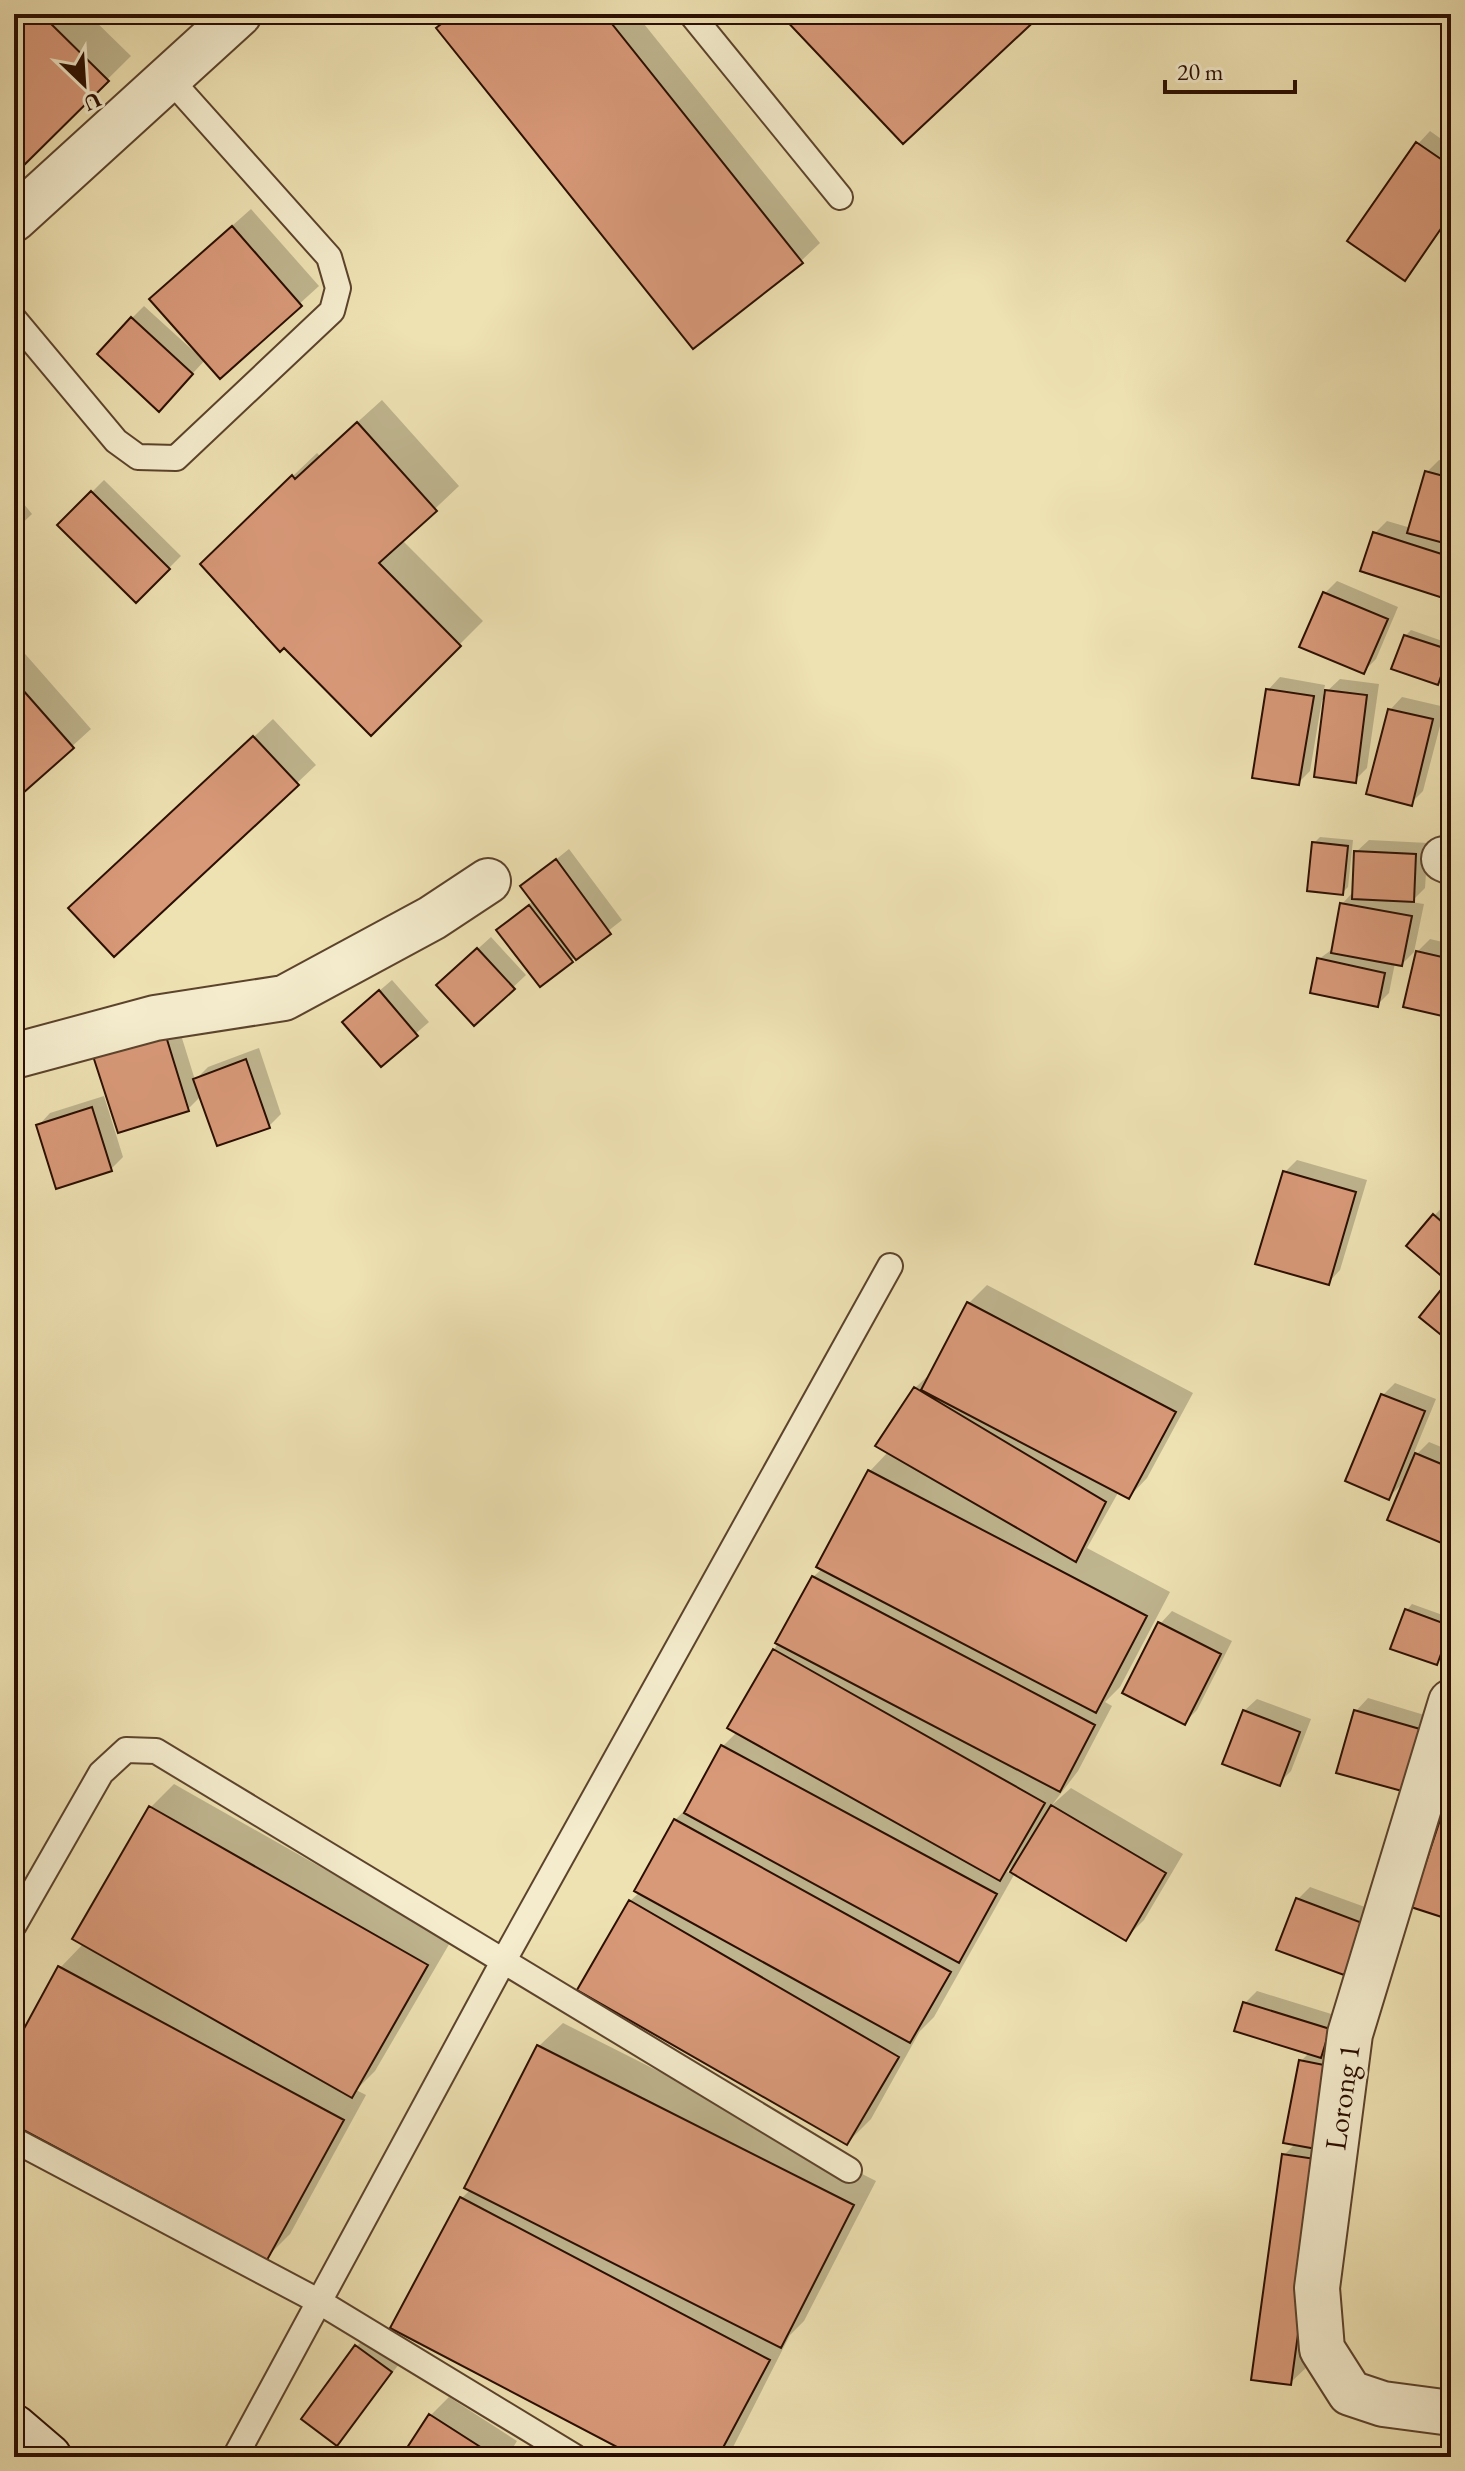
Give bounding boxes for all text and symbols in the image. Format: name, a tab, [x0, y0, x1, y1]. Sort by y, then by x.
north arrow	[44, 44, 124, 124]
scale bar	[1165, 44, 1295, 94]
text: 20 m	[1177, 56, 1224, 87]
text: U	[78, 85, 106, 119]
street label: Lorong 1	[1315, 2042, 1369, 2152]

